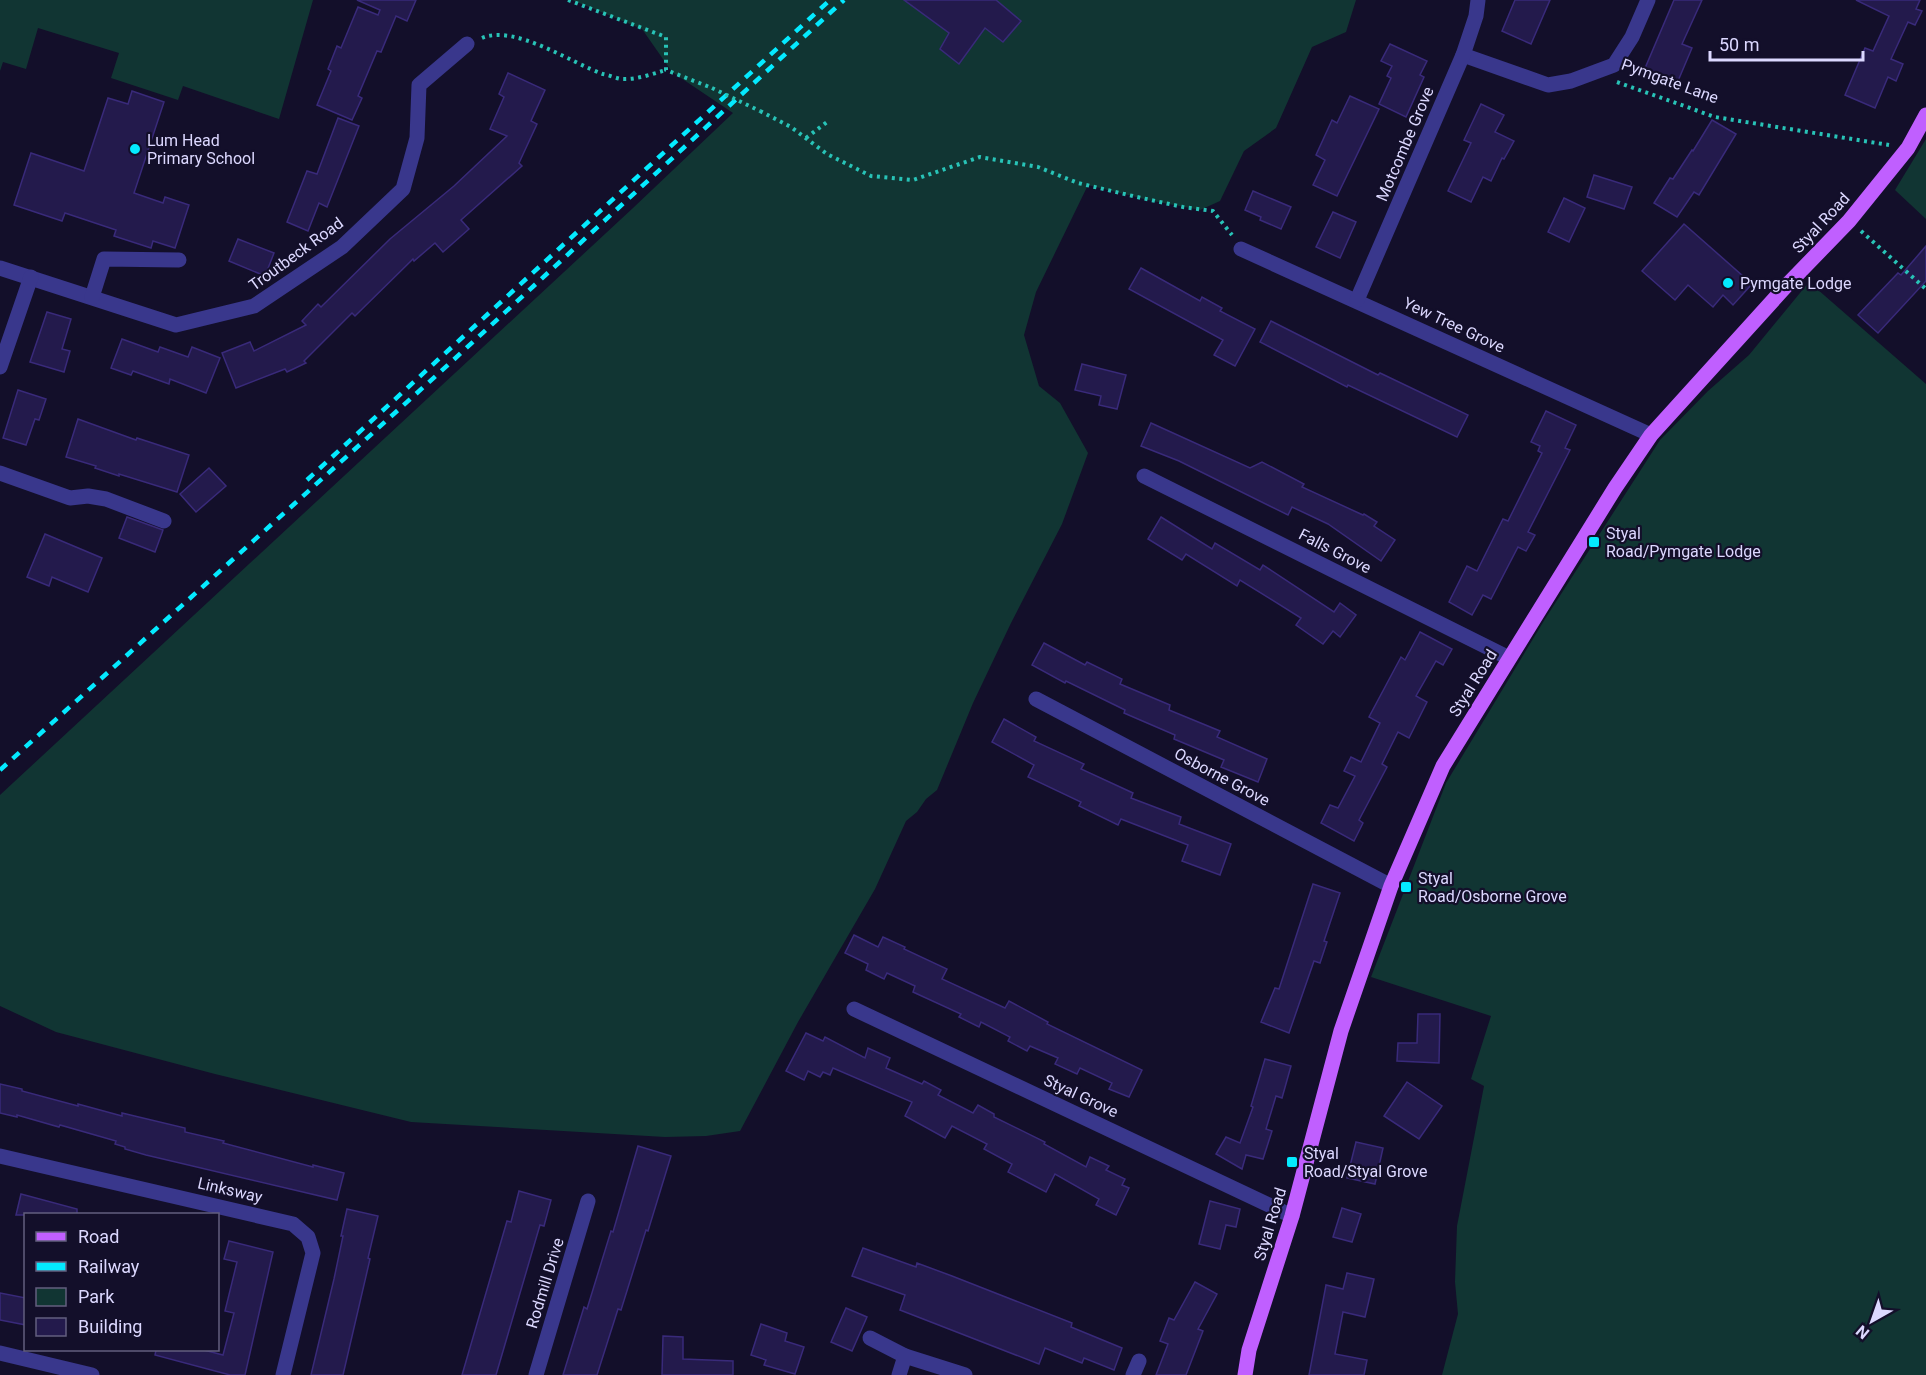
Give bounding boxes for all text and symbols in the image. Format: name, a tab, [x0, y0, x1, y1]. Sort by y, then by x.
scale bar	[1710, 24, 1863, 62]
text: 50 m	[1719, 34, 1759, 55]
street label: Pymgate Lane	[1619, 55, 1721, 107]
street label: Motcombe Grove	[1372, 84, 1438, 204]
place label: Lum Head Primary School	[147, 131, 255, 168]
marker: Lum Head Primary School	[128, 142, 142, 156]
street label: Styal Road	[1788, 189, 1854, 257]
street label: Troutbeck Road	[245, 213, 347, 295]
place label: Pymgate Lodge	[1740, 274, 1851, 293]
marker: Pymgate Lodge	[1721, 276, 1735, 290]
street label: Yew Tree Grove	[1400, 293, 1508, 357]
place label: Styal Road/Pymgate Lodge	[1606, 524, 1761, 561]
street label: Falls Grove	[1296, 525, 1374, 577]
marker: Styal Road/Pymgate Lodge	[1587, 535, 1601, 549]
street label: Styal Road	[1445, 646, 1501, 720]
street label: Osborne Grove	[1171, 744, 1273, 810]
place label: Styal Road/Osborne Grove	[1418, 869, 1567, 906]
marker: Styal Road/Osborne Grove	[1399, 880, 1413, 894]
street label: Styal Grove	[1041, 1070, 1121, 1122]
place label: Styal Road/Styal Grove	[1304, 1144, 1427, 1181]
marker: Styal Road/Styal Grove	[1285, 1155, 1299, 1169]
street label: Linksway	[196, 1173, 265, 1207]
street label: Styal Road	[1250, 1185, 1290, 1263]
legend	[24, 1213, 219, 1351]
text: Road	[78, 1226, 119, 1247]
street label: Rodmill Drive	[522, 1235, 568, 1331]
text: Railway	[78, 1256, 140, 1277]
text: Park	[78, 1286, 115, 1307]
north arrow	[1842, 1291, 1902, 1351]
text: Building	[78, 1316, 142, 1337]
text: N	[1852, 1321, 1873, 1343]

